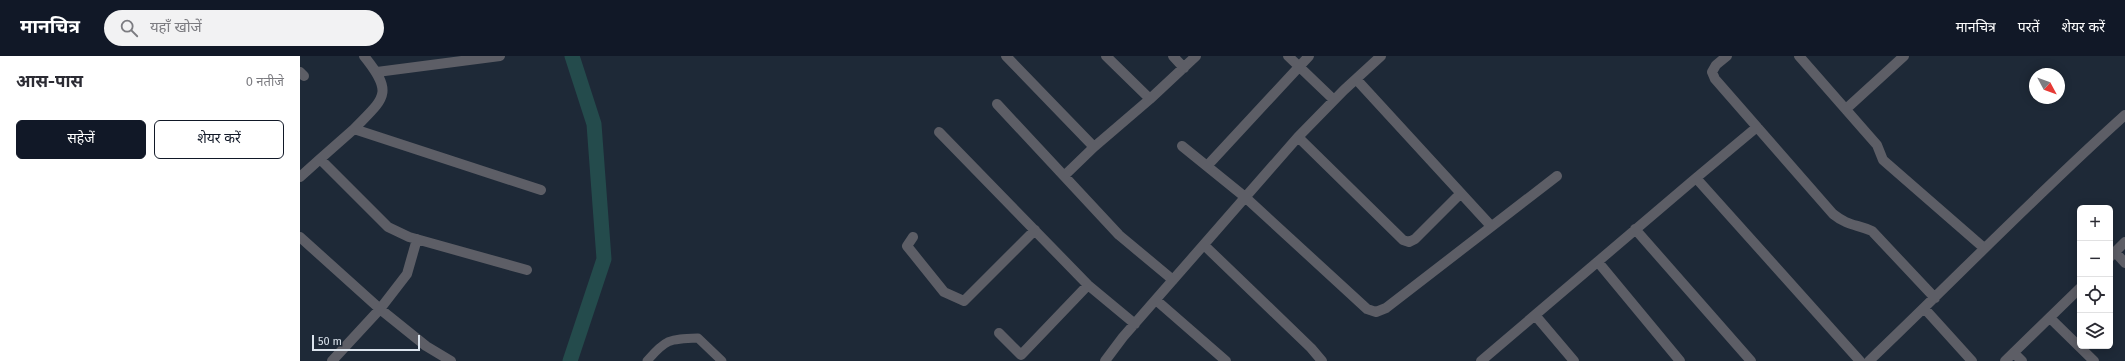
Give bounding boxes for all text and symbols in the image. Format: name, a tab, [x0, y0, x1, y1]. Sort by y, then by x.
search box	[104, 10, 384, 46]
text: मानचित्र	[20, 15, 80, 38]
icon: search	[118, 17, 140, 39]
text: यहाँ खोजें	[150, 18, 202, 36]
text: मानचित्र	[1956, 19, 1996, 36]
text: परतें	[2018, 19, 2039, 36]
text: शेयर करें	[2061, 19, 2105, 36]
north arrow	[2029, 68, 2065, 104]
text: आस-पास	[16, 71, 83, 92]
text: 0 नतीजे	[246, 74, 284, 89]
button: सहेजें	[16, 120, 146, 159]
button: शेयर करें	[154, 120, 284, 159]
map controls	[2077, 205, 2113, 349]
button: +	[2077, 205, 2113, 241]
button: −	[2077, 241, 2113, 277]
button: locate	[2077, 277, 2113, 313]
button: layers	[2077, 313, 2113, 349]
scale bar	[312, 333, 420, 352]
text: 50 m	[318, 335, 342, 348]

